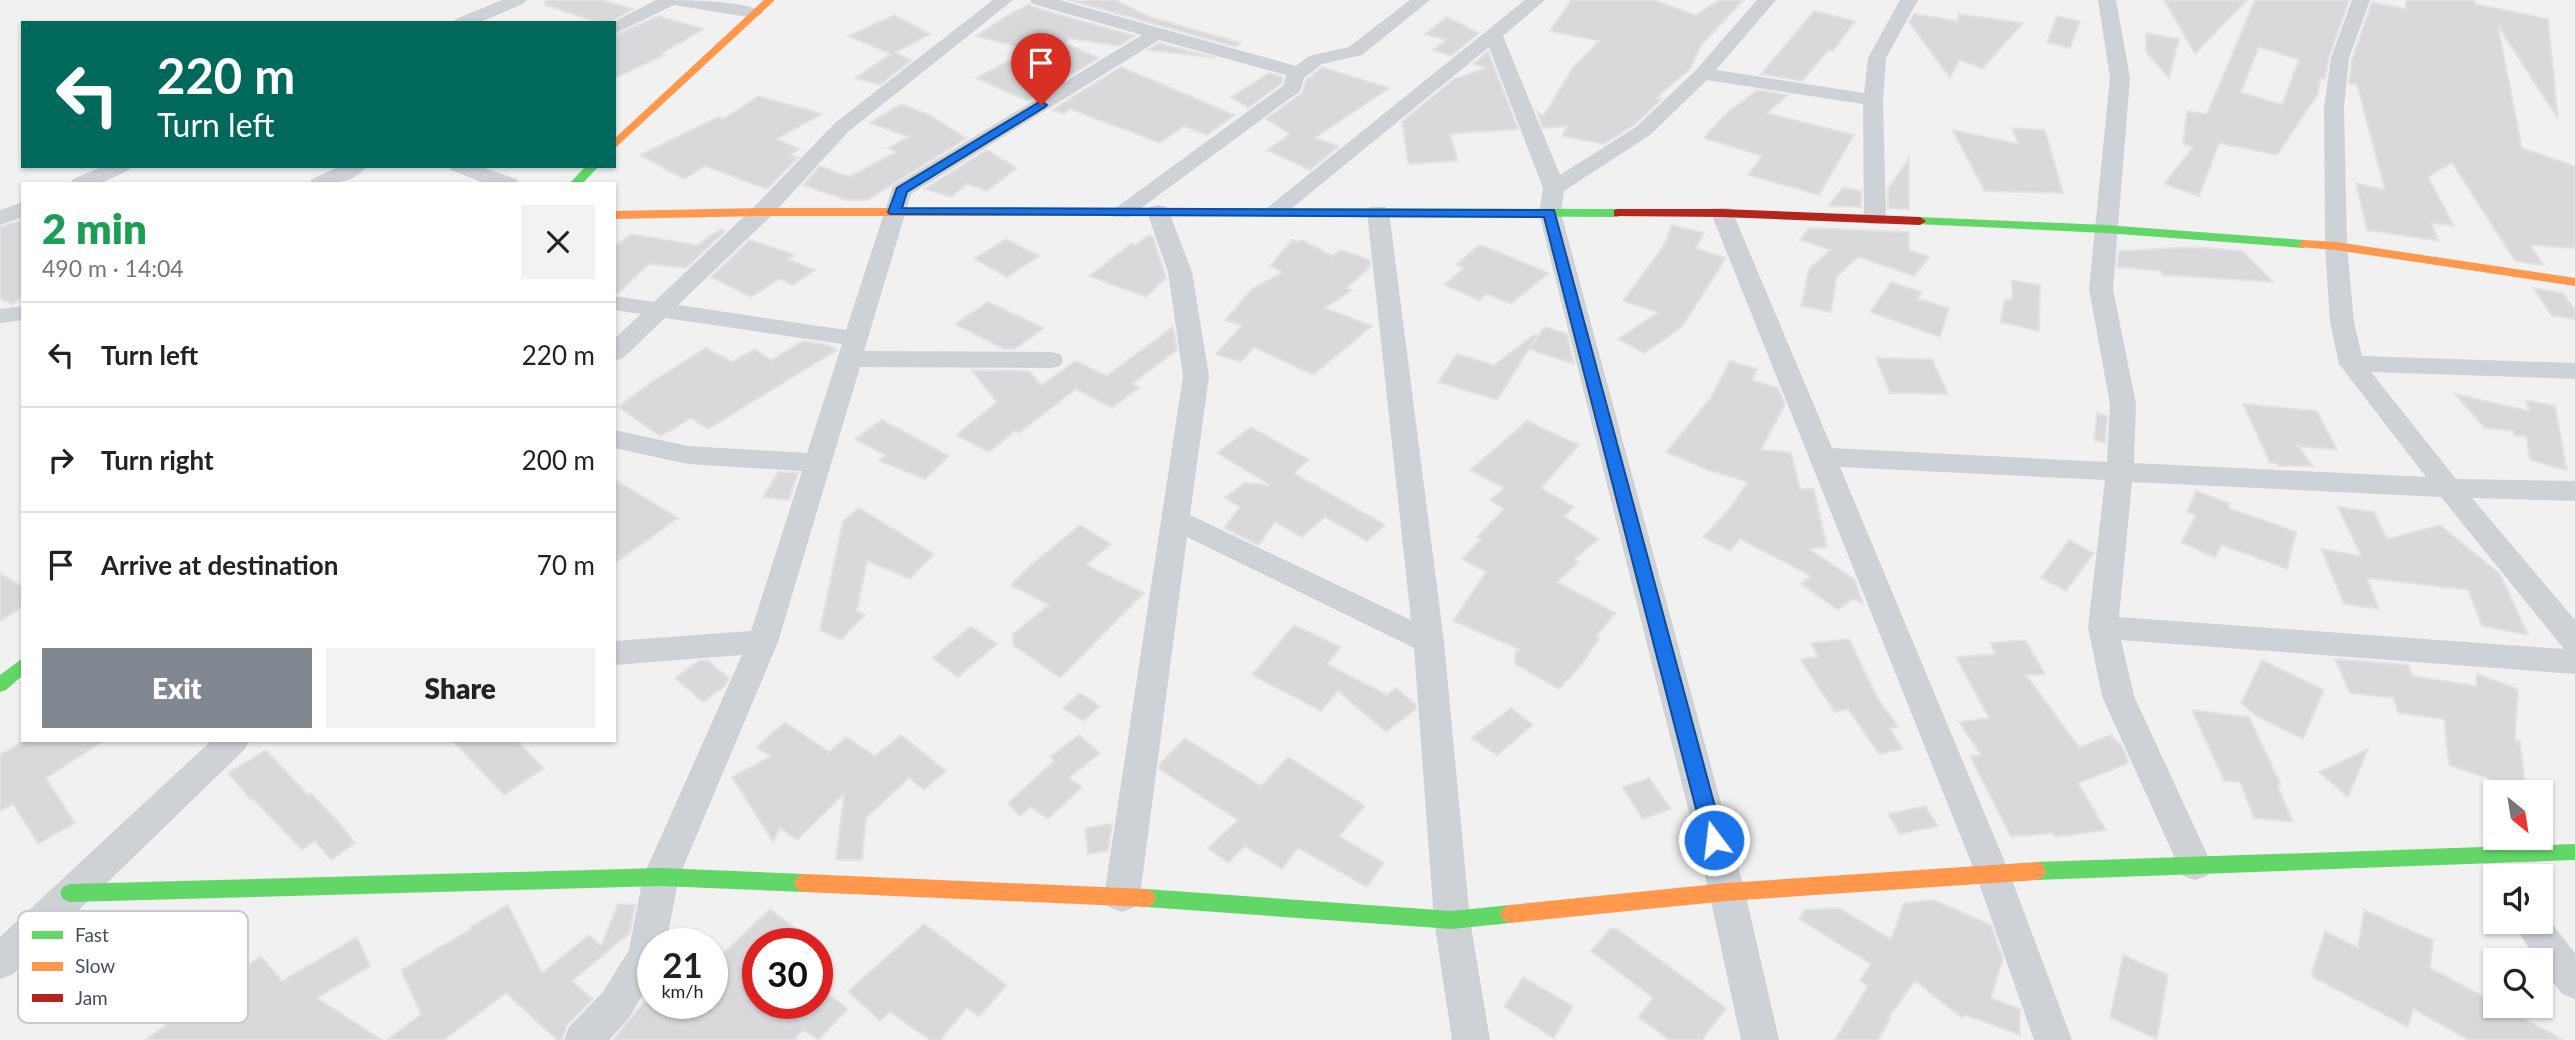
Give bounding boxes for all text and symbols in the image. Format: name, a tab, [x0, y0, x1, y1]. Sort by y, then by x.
pin	[1011, 33, 1071, 105]
icon: arrive	[1022, 44, 1060, 82]
text: 220 m	[157, 46, 295, 104]
icon: left	[42, 49, 133, 140]
text: Turn left	[157, 105, 274, 144]
text: 2 min	[42, 203, 147, 253]
button: close	[521, 205, 595, 279]
text: 490 m · 14:04	[42, 254, 184, 282]
icon: left	[42, 336, 80, 374]
text: Turn left	[101, 339, 198, 371]
text: 220 m	[522, 339, 595, 371]
icon: right	[42, 441, 80, 479]
text: Turn right	[101, 444, 214, 476]
text: 200 m	[522, 444, 595, 476]
icon: arrive	[42, 546, 80, 584]
text: Arrive at destination	[101, 549, 338, 581]
text: 70 m	[537, 549, 595, 581]
button: Exit	[42, 648, 312, 728]
button: Share	[326, 648, 595, 728]
north arrow	[2483, 780, 2553, 850]
map controls	[2483, 780, 2553, 1018]
position arrow	[1677, 803, 1751, 877]
button: sound	[2483, 864, 2553, 934]
legend	[18, 911, 248, 1023]
text: Fast	[75, 923, 109, 946]
speed limit sign: 30	[742, 928, 833, 1019]
text: 21	[662, 943, 703, 985]
button: search	[2483, 948, 2553, 1018]
text: Slow	[75, 954, 115, 977]
text: km/h	[661, 980, 704, 1002]
text: Jam	[75, 986, 108, 1009]

